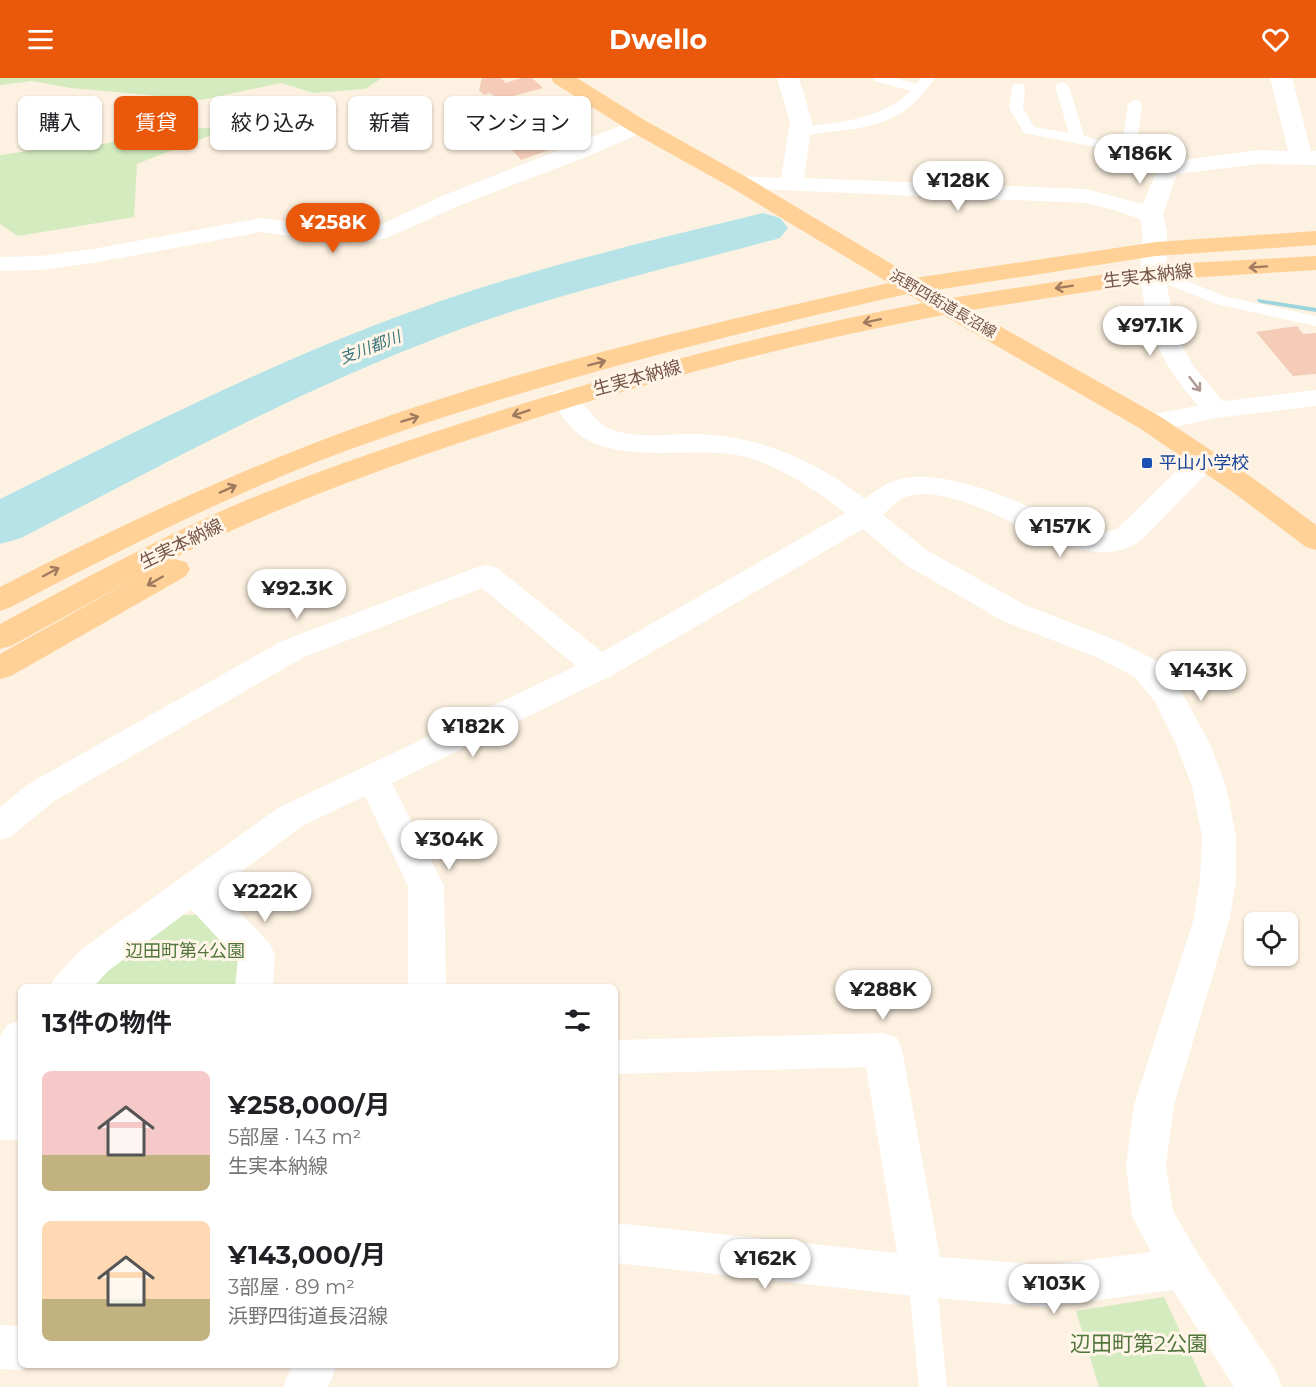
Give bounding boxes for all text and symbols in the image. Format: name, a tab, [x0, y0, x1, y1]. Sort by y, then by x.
icon: menu	[24, 23, 57, 56]
text: Dwello	[609, 23, 707, 56]
icon: heart	[1259, 23, 1292, 56]
chip: 購入	[18, 96, 102, 150]
chip: 賃貸	[114, 96, 198, 150]
chip: 絞り込み	[210, 96, 336, 150]
chip: 新着	[348, 96, 432, 150]
chip: マンション	[444, 96, 591, 150]
pin: ¥186K	[1098, 134, 1182, 185]
text: ¥186K	[1108, 141, 1172, 165]
pin: ¥128K	[916, 161, 1000, 212]
text: ¥128K	[927, 168, 989, 192]
pin: ¥258K	[291, 203, 375, 254]
text: ¥258K	[300, 210, 366, 234]
street label: 生実本納線	[1102, 260, 1194, 292]
one-way arrow	[1248, 261, 1268, 272]
street label: 浜野四街道長沼線	[887, 265, 1000, 342]
one-way arrow	[1055, 282, 1074, 293]
pin: ¥97.1K	[1101, 306, 1199, 357]
text: ¥97.1K	[1117, 313, 1183, 337]
one-way arrow	[863, 316, 882, 327]
water label: 支川都川	[337, 326, 405, 368]
street label: 生実本納線	[591, 356, 683, 400]
one-way arrow	[587, 357, 606, 368]
one-way arrow	[1189, 376, 1202, 392]
one-way arrow	[512, 408, 531, 419]
one-way arrow	[400, 413, 419, 424]
place label: 平山小学校	[1159, 452, 1249, 474]
marker: 平山小学校	[1140, 456, 1154, 470]
one-way arrow	[219, 483, 237, 494]
pin: ¥157K	[1018, 507, 1102, 558]
street label: 生実本納線	[136, 514, 226, 574]
text: ¥157K	[1029, 514, 1091, 538]
one-way arrow	[42, 566, 60, 577]
pin: ¥92.3K	[248, 569, 346, 620]
one-way arrow	[147, 575, 164, 587]
text: ¥92.3K	[261, 576, 333, 600]
pin: ¥143K	[1159, 651, 1243, 702]
text: ¥143K	[1169, 658, 1233, 682]
pin: ¥182K	[431, 707, 515, 758]
text: ¥182K	[442, 714, 504, 738]
pin: ¥304K	[407, 820, 491, 871]
text: ¥304K	[415, 827, 483, 851]
pin: ¥222K	[223, 872, 307, 923]
text: ¥222K	[233, 879, 297, 903]
map controls	[1244, 912, 1298, 966]
button: locate	[1244, 912, 1298, 966]
park label: 辺田町第4公園	[125, 940, 245, 962]
pin: ¥288K	[841, 970, 925, 1021]
text: ¥288K	[849, 977, 917, 1001]
icon: filters	[561, 1004, 594, 1037]
text: 13件の物件	[42, 1007, 172, 1039]
text: ¥258,000/月	[228, 1089, 390, 1121]
icon: home	[90, 1095, 162, 1167]
text: 5部屋 · 143 m²	[228, 1125, 361, 1149]
text: 生実本納線	[228, 1154, 328, 1178]
text: ¥143,000/月	[228, 1239, 386, 1271]
pin: ¥162K	[723, 1239, 807, 1290]
icon: home	[90, 1245, 162, 1317]
text: ¥162K	[734, 1246, 796, 1270]
pin: ¥103K	[1012, 1264, 1096, 1315]
text: ¥103K	[1022, 1271, 1086, 1295]
text: 3部屋 · 89 m²	[228, 1275, 355, 1299]
text: 浜野四街道長沼線	[228, 1304, 388, 1328]
park label: 辺田町第2公園	[1070, 1331, 1208, 1356]

